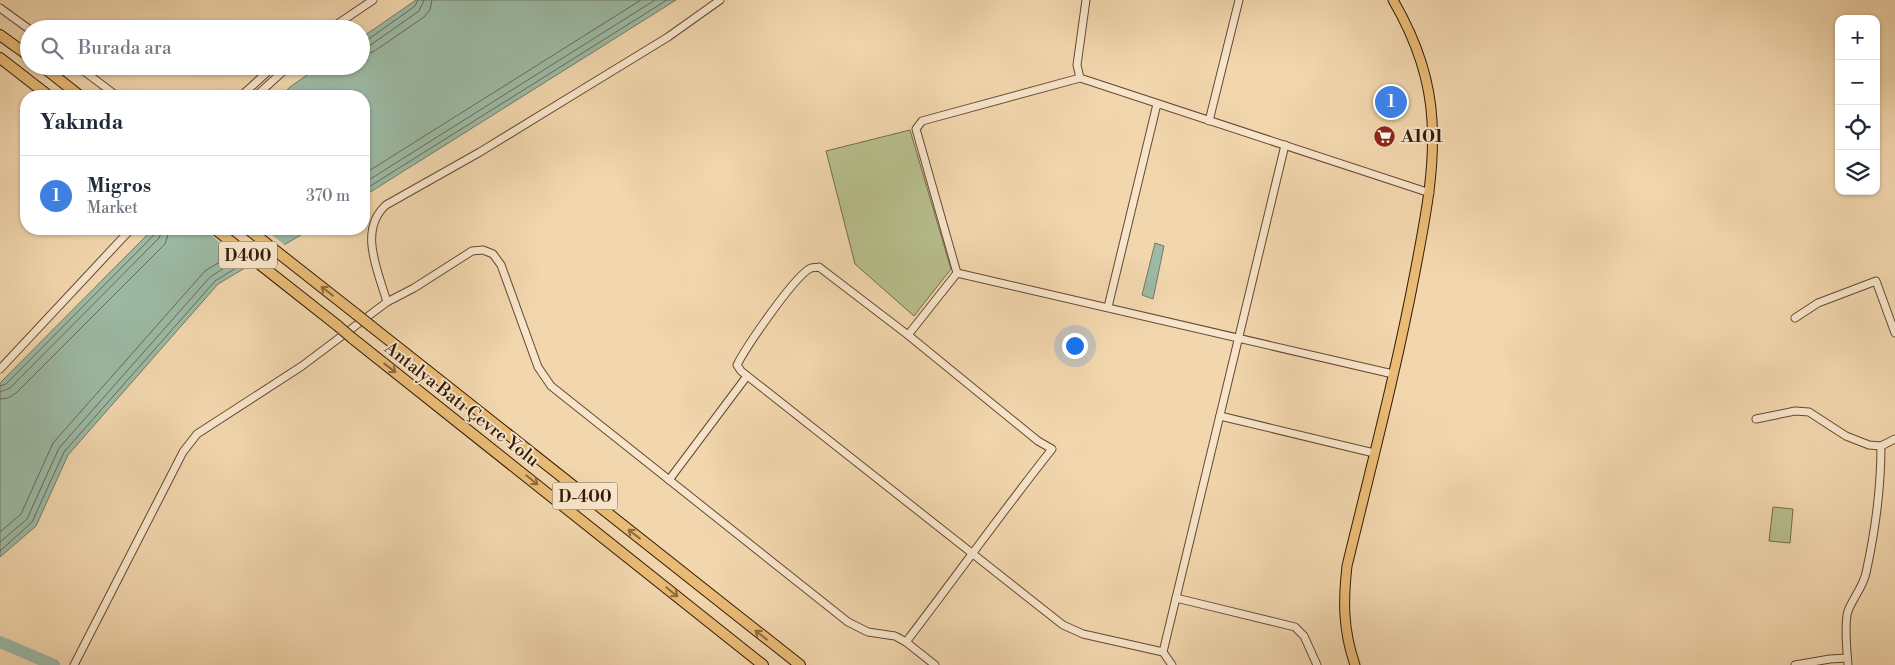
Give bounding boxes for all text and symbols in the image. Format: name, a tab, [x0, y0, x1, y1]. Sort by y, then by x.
map controls	[1835, 15, 1880, 195]
button: +	[1835, 15, 1880, 60]
search box	[20, 20, 370, 75]
icon: search	[38, 34, 66, 62]
text: Burada ara	[78, 36, 172, 60]
button: −	[1835, 60, 1880, 105]
pin: 1	[1375, 83, 1407, 121]
button: locate	[1835, 105, 1880, 150]
text: Yakında	[40, 110, 123, 136]
supermarket icon: A101	[1373, 124, 1397, 148]
place label: A101	[1400, 125, 1443, 148]
button: layers	[1835, 150, 1880, 195]
text: Migros	[87, 174, 151, 198]
text: 1	[52, 186, 60, 206]
text: 370 m	[306, 186, 350, 206]
text: Market	[87, 198, 138, 218]
road number: D400	[219, 242, 277, 268]
one-way arrow	[321, 285, 334, 296]
your location	[1062, 333, 1088, 359]
street label: Antalya Batı Çevre Yolu	[379, 336, 544, 473]
one-way arrow	[383, 362, 396, 373]
one-way arrow	[525, 474, 538, 485]
road number: D-400	[552, 482, 618, 510]
one-way arrow	[627, 529, 641, 539]
one-way arrow	[665, 587, 678, 598]
one-way arrow	[755, 629, 768, 640]

